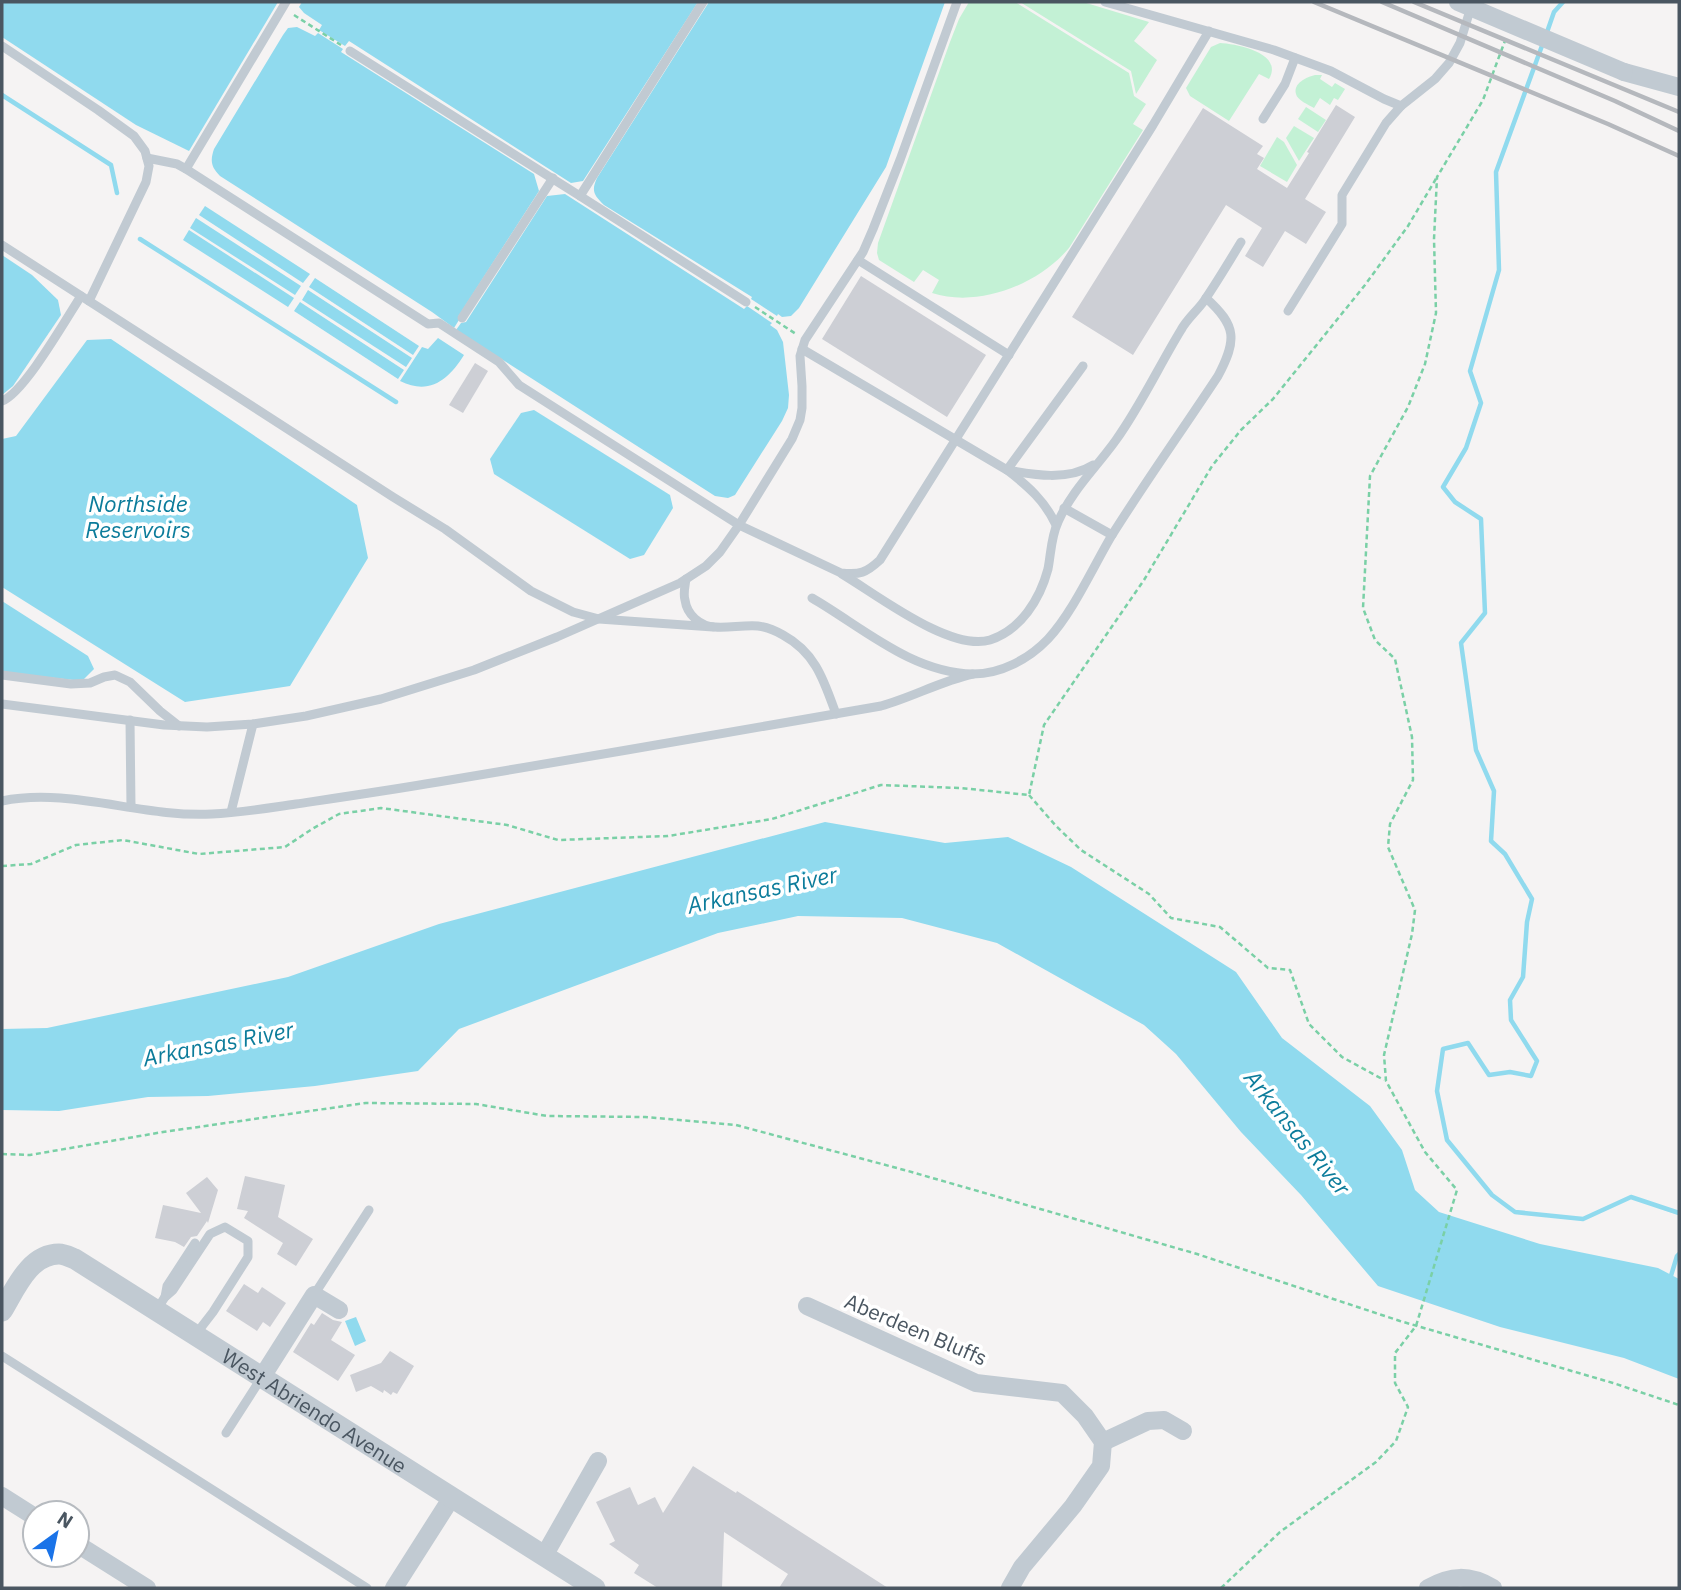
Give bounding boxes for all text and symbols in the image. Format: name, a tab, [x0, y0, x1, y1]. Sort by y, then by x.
water label: Northside Reservoirs	[85, 488, 191, 544]
water label: Arkansas River	[683, 858, 840, 920]
water label: Arkansas River	[139, 1014, 296, 1072]
water label: Arkansas River	[1238, 1062, 1358, 1201]
street label: Aberdeen Bluffs	[841, 1286, 991, 1372]
street label: West Abriendo Avenue	[217, 1342, 412, 1480]
north arrow	[21, 1499, 91, 1569]
text: N	[53, 1506, 78, 1534]

